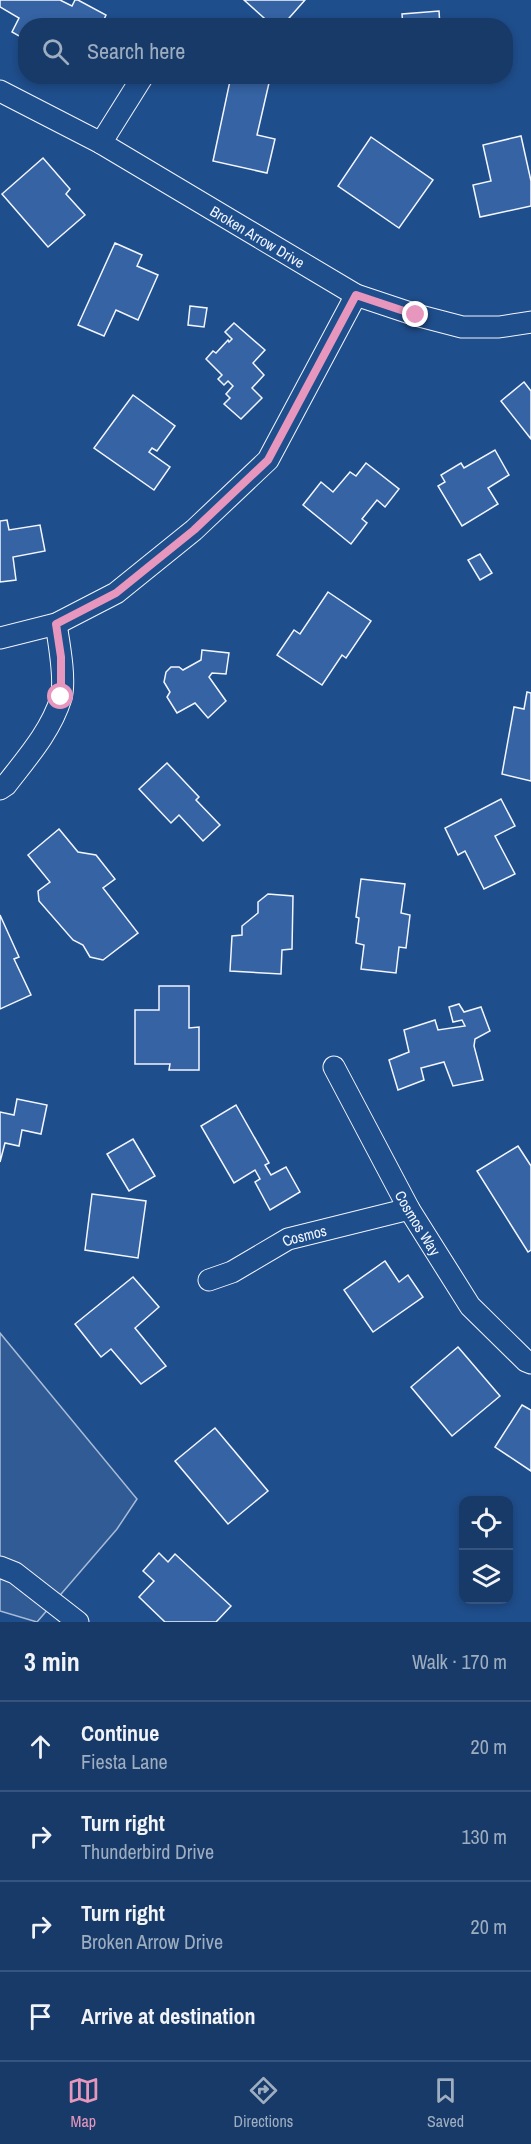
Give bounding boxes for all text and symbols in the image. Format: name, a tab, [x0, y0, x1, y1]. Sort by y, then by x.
search box	[18, 18, 513, 84]
icon: search	[39, 35, 72, 68]
text: Search here	[87, 36, 185, 66]
street label: Broken Arrow Drive	[206, 200, 309, 273]
route end	[402, 301, 428, 327]
route start	[47, 683, 73, 709]
street label: Cosmos Way	[390, 1186, 446, 1260]
street label: Cosmos	[278, 1219, 329, 1251]
map controls	[459, 1496, 513, 1604]
button: locate	[459, 1496, 513, 1550]
button: layers	[459, 1550, 513, 1604]
text: 3 min	[24, 1644, 80, 1679]
text: Walk · 170 m	[412, 1648, 507, 1675]
text: Continue	[81, 1718, 159, 1748]
icon: ahead	[24, 1730, 57, 1763]
text: 20 m	[471, 1733, 507, 1760]
text: Fiesta Lane	[81, 1748, 168, 1775]
text: Turn right	[81, 1808, 165, 1838]
icon: right	[24, 1820, 57, 1853]
text: 130 m	[461, 1823, 507, 1850]
text: Thunderbird Drive	[81, 1838, 214, 1865]
text: Turn right	[81, 1898, 165, 1928]
icon: right	[24, 1910, 57, 1943]
text: 20 m	[471, 1913, 507, 1940]
text: Broken Arrow Drive	[81, 1928, 223, 1955]
icon: arrive	[24, 2000, 57, 2033]
text: Arrive at destination	[81, 2001, 255, 2031]
tab: Map	[67, 2074, 100, 2132]
tab: Directions	[233, 2074, 293, 2132]
tab: Saved	[427, 2074, 464, 2132]

